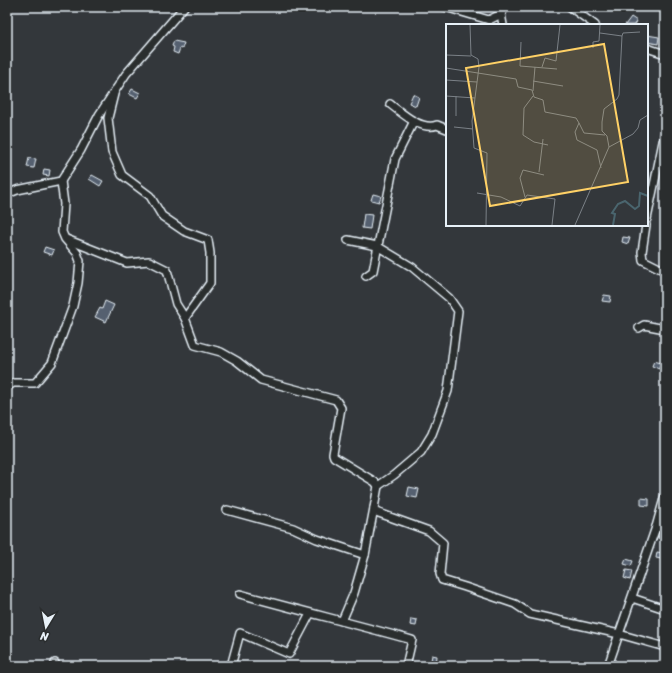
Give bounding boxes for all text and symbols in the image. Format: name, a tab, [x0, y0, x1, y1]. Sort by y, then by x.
inset map	[446, 24, 648, 226]
north arrow	[26, 607, 66, 647]
text: N	[39, 626, 51, 647]

